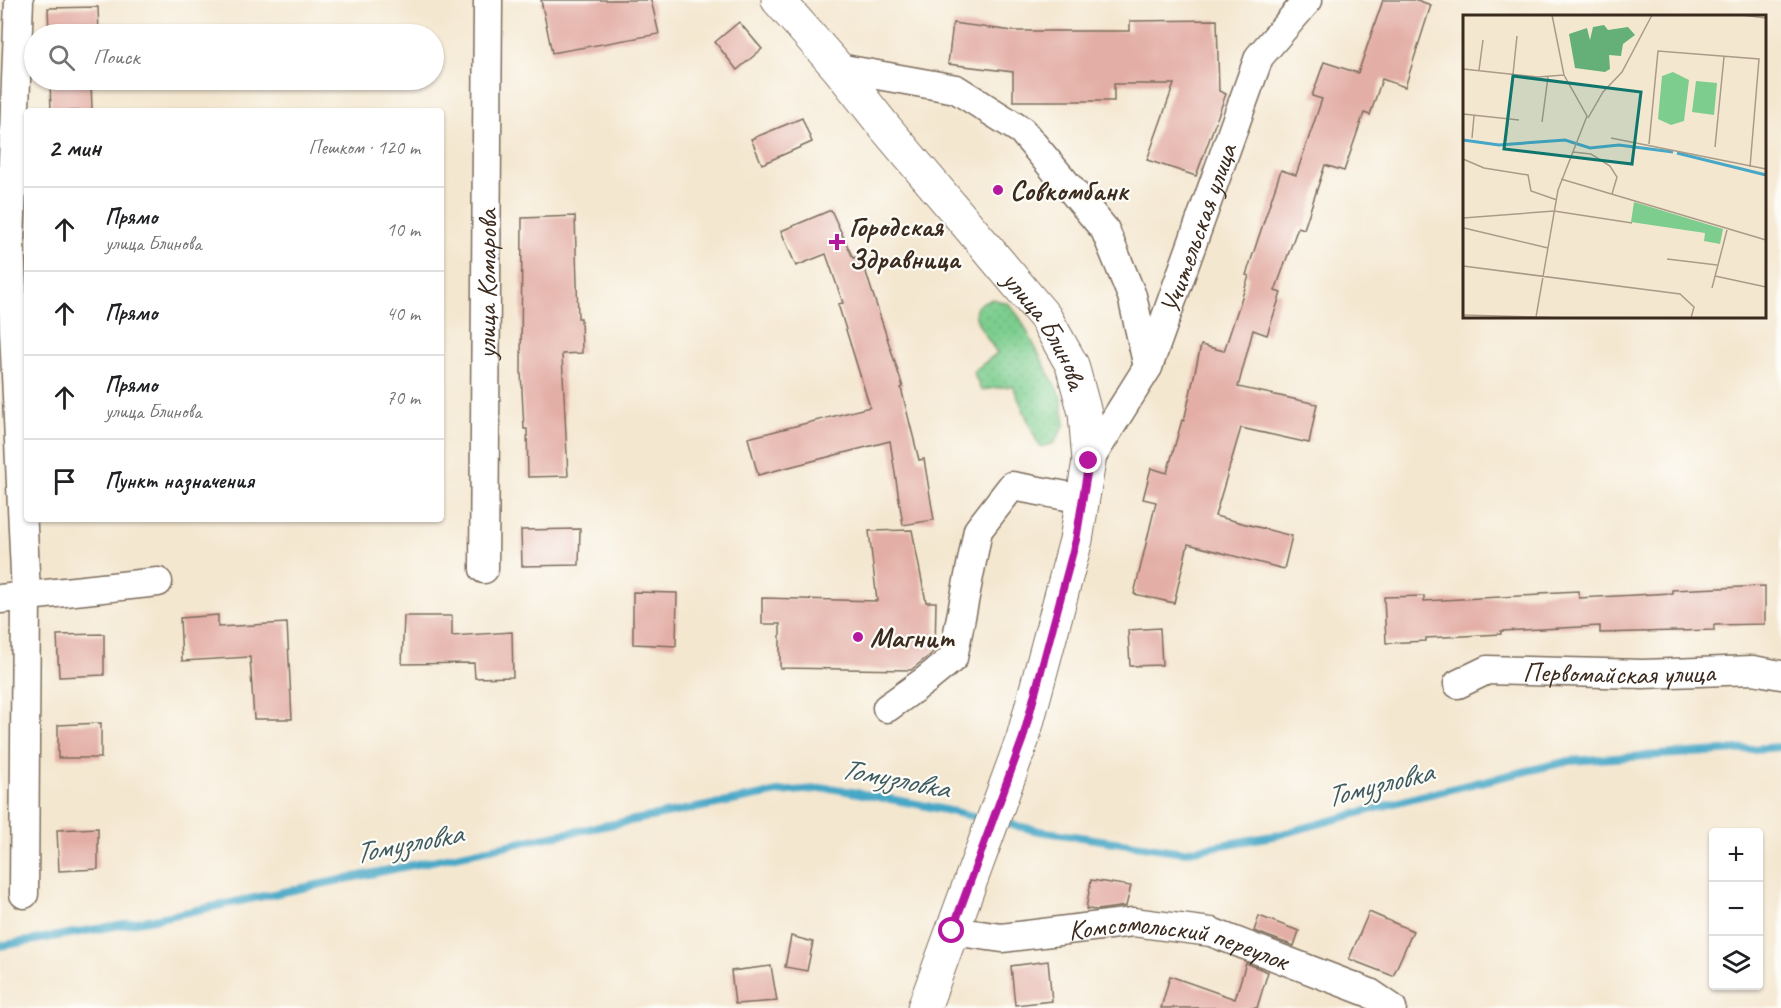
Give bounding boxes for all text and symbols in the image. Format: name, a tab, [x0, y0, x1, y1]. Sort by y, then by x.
inset map	[1463, 15, 1766, 318]
search box	[24, 24, 444, 90]
icon: search	[45, 41, 78, 74]
text: Поиск	[93, 43, 139, 71]
text: 2 мин	[48, 131, 101, 164]
text: Пешком · 120 m	[308, 135, 420, 160]
street label: Учительская улица	[1152, 137, 1245, 318]
place label: Совкомбанк	[1010, 173, 1131, 208]
marker: Совкомбанк	[991, 183, 1005, 197]
text: Прямо	[105, 203, 157, 231]
street label: улица Комарова	[468, 207, 505, 361]
place label: Городская Здравница	[849, 209, 962, 276]
icon: ahead	[48, 213, 81, 246]
text: 10 m	[386, 217, 420, 242]
text: улица Блинова	[105, 231, 202, 256]
marker: Городская Здравница	[830, 235, 844, 249]
street label: улица Блинова	[994, 262, 1095, 395]
icon: ahead	[48, 297, 81, 330]
text: Прямо	[105, 299, 157, 327]
text: 40 m	[386, 301, 420, 326]
text: Прямо	[105, 371, 157, 399]
icon: ahead	[48, 381, 81, 414]
text: 70 m	[386, 385, 420, 410]
text: улица Блинова	[105, 399, 202, 424]
route end	[1075, 447, 1101, 473]
icon: arrive	[48, 465, 81, 498]
text: Пункт назначения	[105, 467, 254, 495]
place label: Магнит	[870, 620, 956, 655]
marker: Магнит	[851, 630, 865, 644]
street label: Первомайская улица	[1522, 654, 1717, 692]
water label: Томузловка	[838, 749, 955, 808]
water label: Томузловка	[1321, 752, 1440, 816]
water label: Томузловка	[351, 813, 468, 872]
map controls	[1709, 828, 1763, 990]
button: +	[1709, 828, 1763, 882]
button: −	[1709, 882, 1763, 936]
street label: Комсомольский переулок	[1066, 904, 1296, 979]
route start	[938, 917, 964, 943]
button: layers	[1709, 936, 1763, 990]

